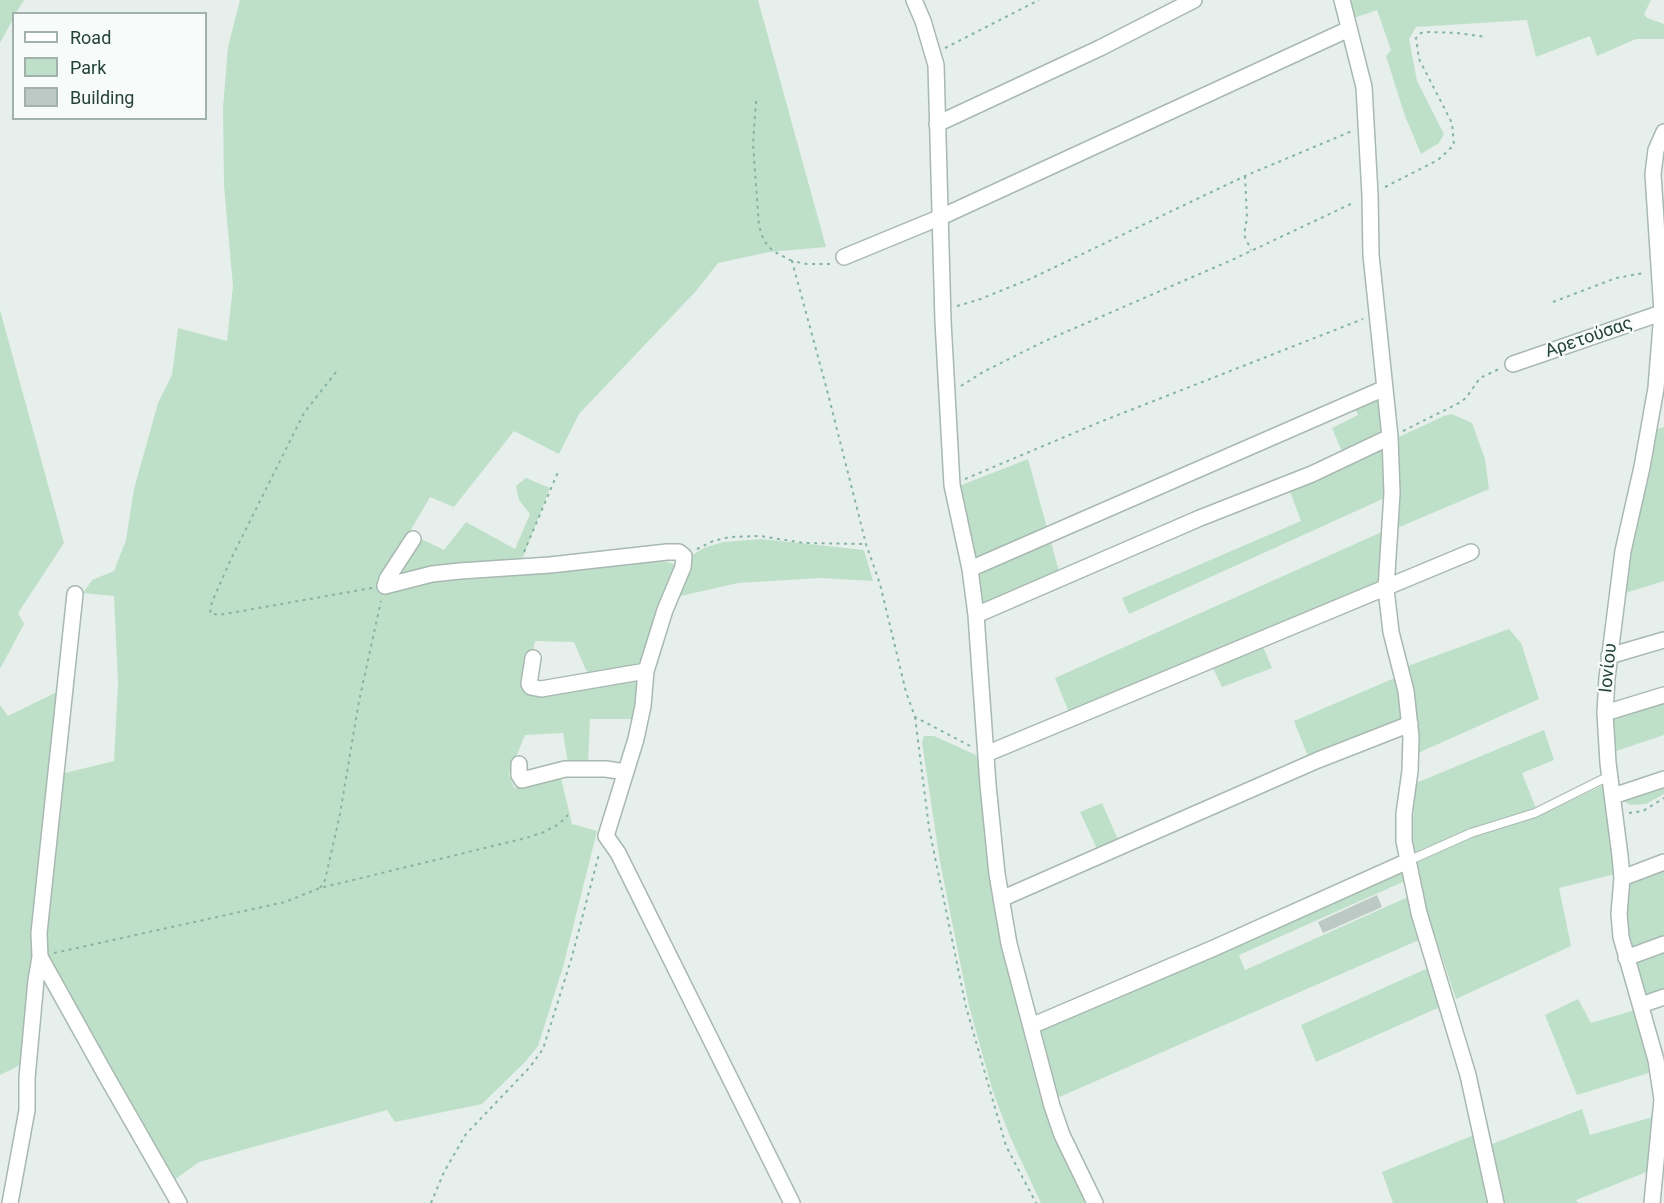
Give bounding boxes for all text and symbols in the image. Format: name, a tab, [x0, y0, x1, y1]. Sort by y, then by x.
legend	[12, 12, 207, 120]
text: Road	[70, 27, 111, 48]
text: Park	[70, 57, 106, 78]
text: Building	[70, 87, 134, 108]
street label: Αρετούσας	[1542, 313, 1636, 363]
street label: Ιονίου	[1596, 642, 1622, 694]

